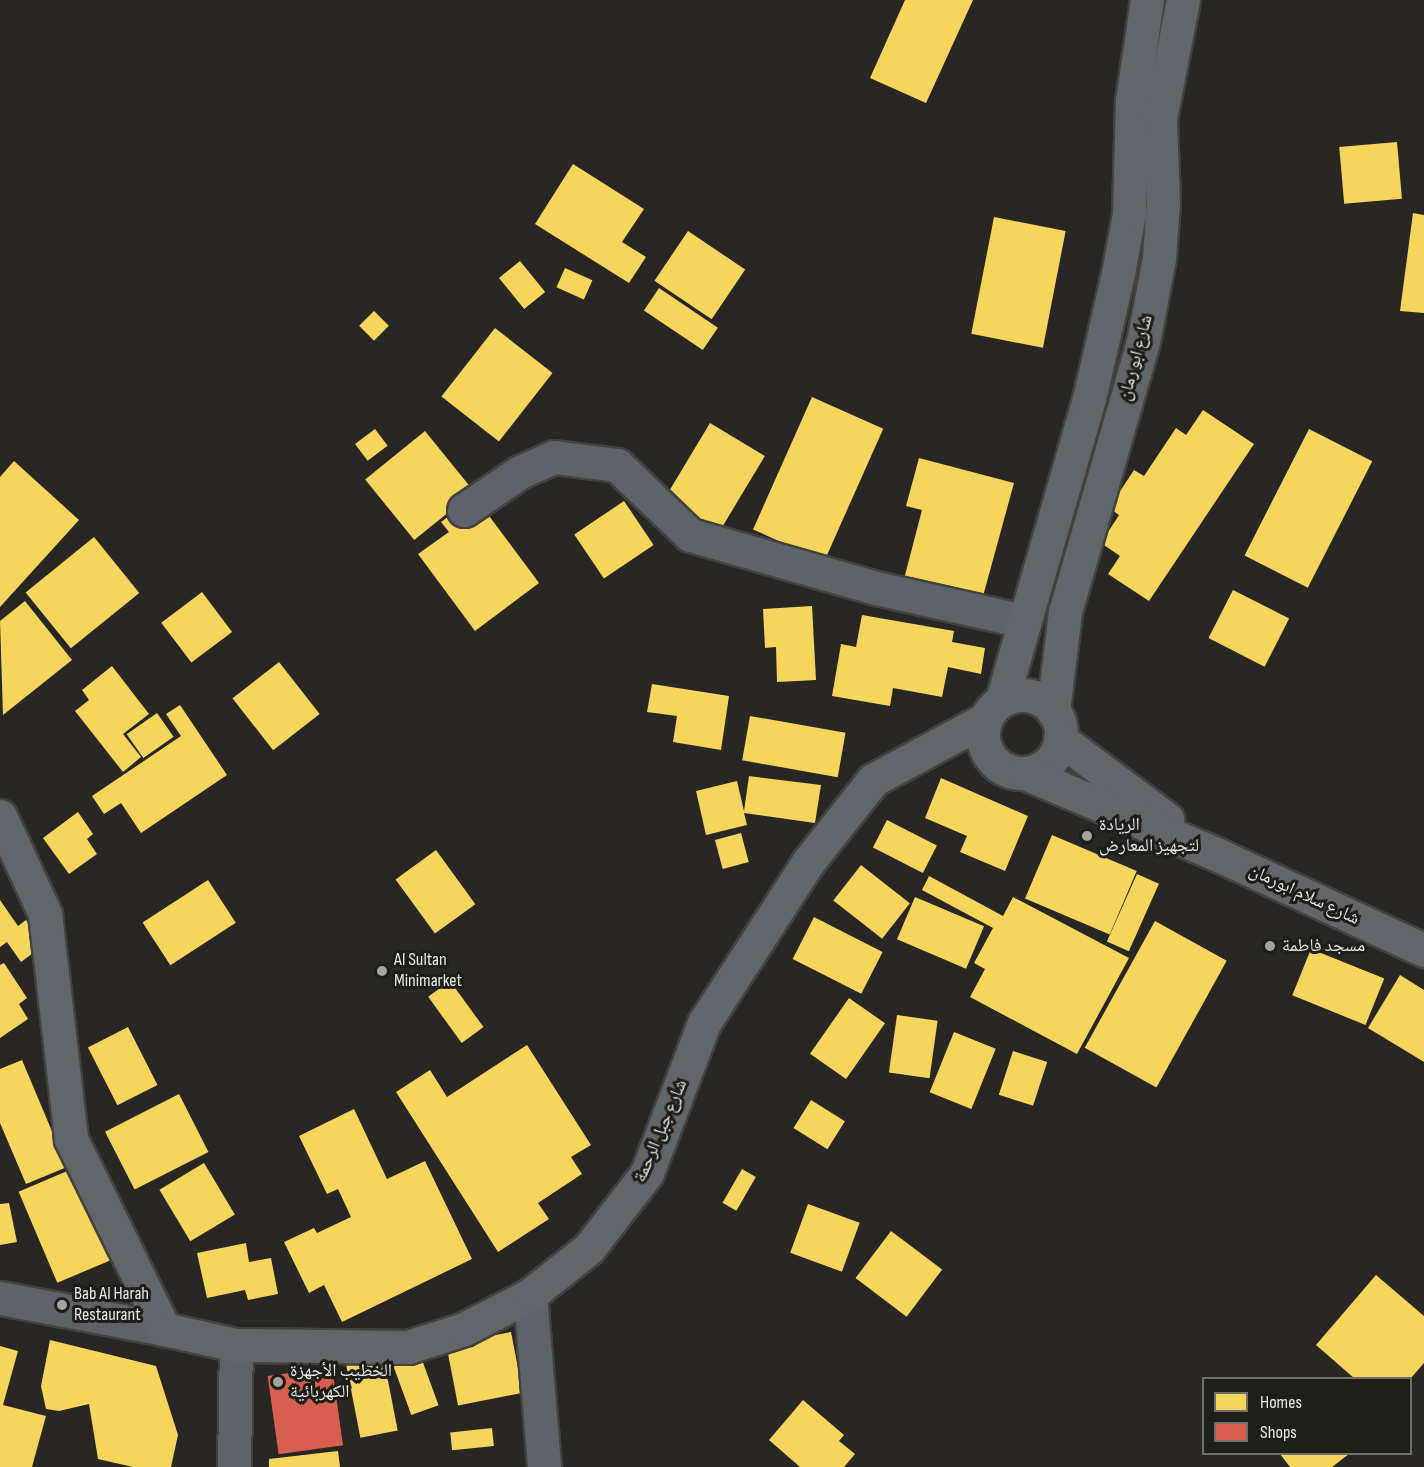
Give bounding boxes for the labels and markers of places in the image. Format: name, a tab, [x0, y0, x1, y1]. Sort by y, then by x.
place label: الريادة لتجهيز المعارض	[1099, 815, 1199, 858]
marker: الريادة لتجهيز المعارض	[1080, 829, 1094, 843]
place label: مسجد فاطمة	[1282, 935, 1365, 957]
marker: مسجد فاطمة	[1263, 939, 1277, 953]
place label: Al Sultan Minimarket	[394, 950, 462, 992]
marker: Al Sultan Minimarket	[375, 964, 389, 978]
place label: Bab Al Harah Restaurant	[74, 1284, 149, 1326]
marker: Bab Al Harah Restaurant	[55, 1298, 69, 1312]
place label: الخطيب الأجهزة الكهربائية	[290, 1361, 392, 1404]
marker: الخطيب الأجهزة الكهربائية	[271, 1375, 285, 1389]

